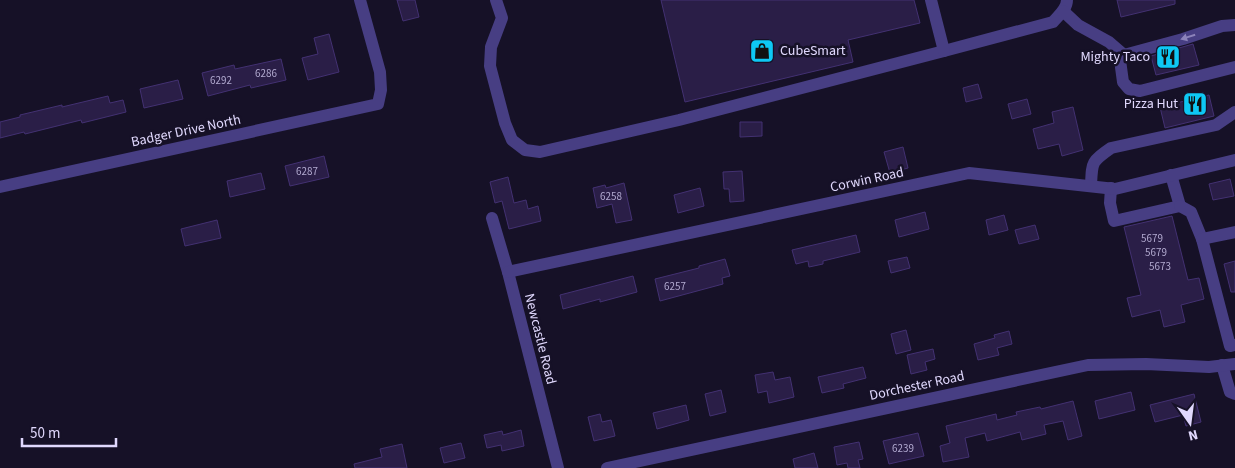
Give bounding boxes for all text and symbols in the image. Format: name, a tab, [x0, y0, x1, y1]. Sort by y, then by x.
one-way arrow	[1180, 33, 1195, 41]
shop icon: CubeSmart	[749, 38, 775, 64]
place label: CubeSmart	[780, 41, 846, 61]
restaurant icon: Mighty Taco	[1155, 44, 1181, 70]
place label: Mighty Taco	[1080, 47, 1150, 67]
house number: 6286	[255, 66, 277, 81]
house number: 6292	[210, 73, 232, 88]
restaurant icon: Pizza Hut	[1182, 91, 1208, 117]
place label: Pizza Hut	[1124, 94, 1178, 114]
street label: Badger Drive North	[129, 110, 243, 152]
street label: Corwin Road	[828, 162, 906, 198]
house number: 6287	[296, 164, 318, 179]
house number: 6258	[600, 189, 622, 204]
house number: 5679	[1141, 231, 1163, 246]
house number: 5679	[1145, 245, 1167, 260]
house number: 5673	[1149, 259, 1171, 274]
house number: 6257	[664, 279, 686, 294]
street label: Newcastle Road	[519, 291, 561, 387]
street label: Dorchester Road	[868, 366, 966, 406]
north arrow	[1165, 398, 1215, 448]
scale bar	[22, 416, 116, 448]
text: 50 m	[30, 423, 60, 444]
text: N	[1186, 424, 1200, 445]
house number: 6239	[892, 441, 914, 456]

